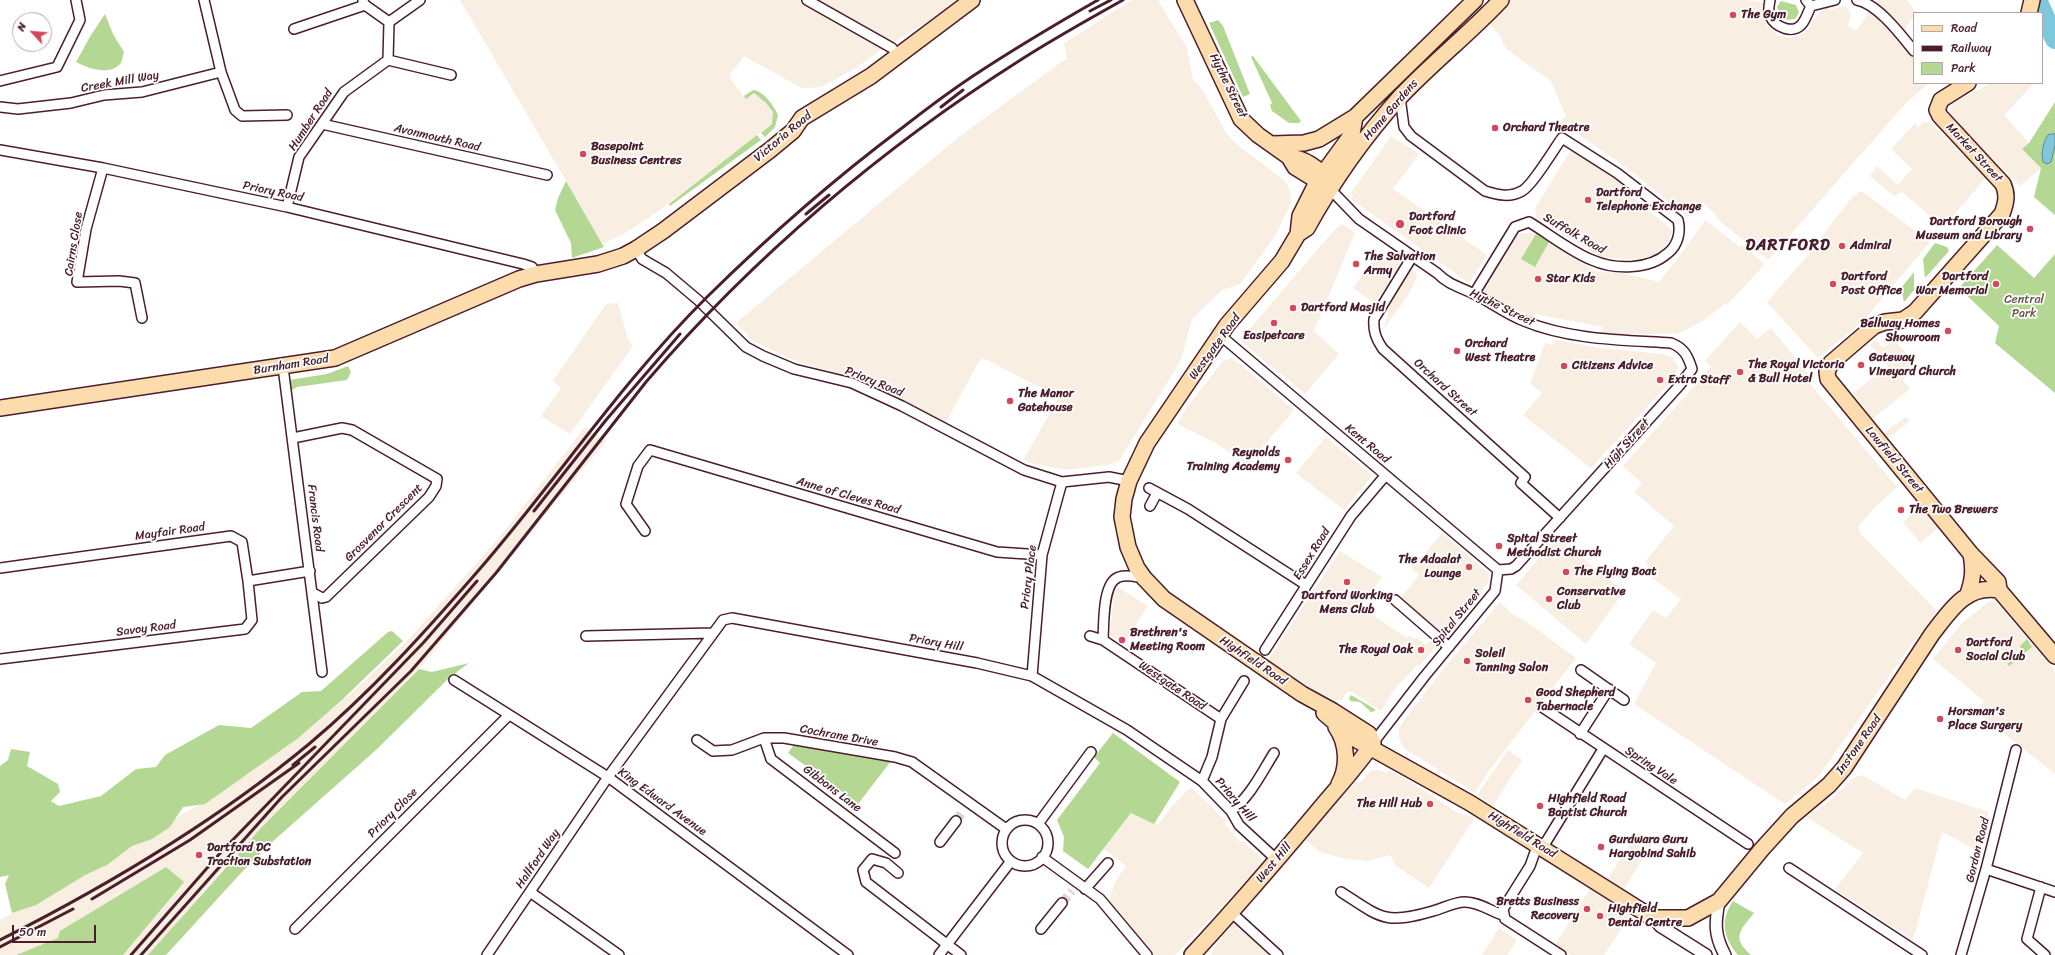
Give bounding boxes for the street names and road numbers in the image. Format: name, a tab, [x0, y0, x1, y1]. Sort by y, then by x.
street label: Hythe Street	[1206, 51, 1250, 121]
street label: Creek Mill Way	[80, 68, 160, 96]
street label: Home Gardens	[1361, 77, 1421, 143]
street label: Humber Road	[286, 87, 336, 153]
street label: Victoria Road	[751, 109, 815, 165]
street label: Market Street	[1943, 120, 2005, 186]
street label: Avonmouth Road	[392, 121, 482, 155]
street label: Priory Road	[241, 179, 305, 205]
street label: Suffolk Road	[1540, 210, 1608, 258]
street label: Cairns Close	[62, 211, 86, 277]
street label: Hythe Street	[1467, 286, 1537, 330]
street label: Westgate Road	[1186, 311, 1244, 383]
street label: Burnham Road	[252, 352, 330, 378]
street label: Orchard Street	[1410, 356, 1480, 420]
street label: Priory Road	[843, 364, 905, 400]
street label: High Street	[1601, 416, 1653, 472]
street label: Kent Road	[1342, 421, 1392, 467]
street label: Lowfield Street	[1862, 424, 1926, 496]
street label: Anne of Cleves Road	[794, 474, 902, 518]
street label: Grosvenor Crescent	[342, 481, 426, 565]
street label: Francis Road	[304, 484, 326, 552]
street label: Mayfair Road	[134, 520, 206, 544]
street label: Essex Road	[1290, 525, 1334, 583]
street label: Priory Place	[1018, 544, 1040, 610]
street label: Spital Street	[1429, 586, 1485, 650]
street label: Savoy Road	[115, 618, 177, 640]
street label: Priory Hill	[908, 631, 964, 655]
street label: Highfield Road	[1217, 633, 1289, 689]
street label: Westgate Road	[1136, 658, 1208, 714]
street label: Instone Road	[1833, 713, 1885, 777]
street label: Cochrane Drive	[799, 722, 879, 750]
street label: Spring Vale	[1622, 744, 1680, 788]
street label: Gibbons Lane	[800, 762, 864, 816]
street label: King Edward Avenue	[615, 765, 709, 839]
street label: Priory Hill	[1212, 775, 1258, 825]
street label: Priory Close	[365, 785, 421, 841]
street label: Highfield Road	[1485, 808, 1559, 862]
street label: Gordon Road	[1963, 816, 1993, 884]
street label: Hallford Way	[513, 827, 563, 891]
street label: West Hill	[1253, 840, 1295, 886]

